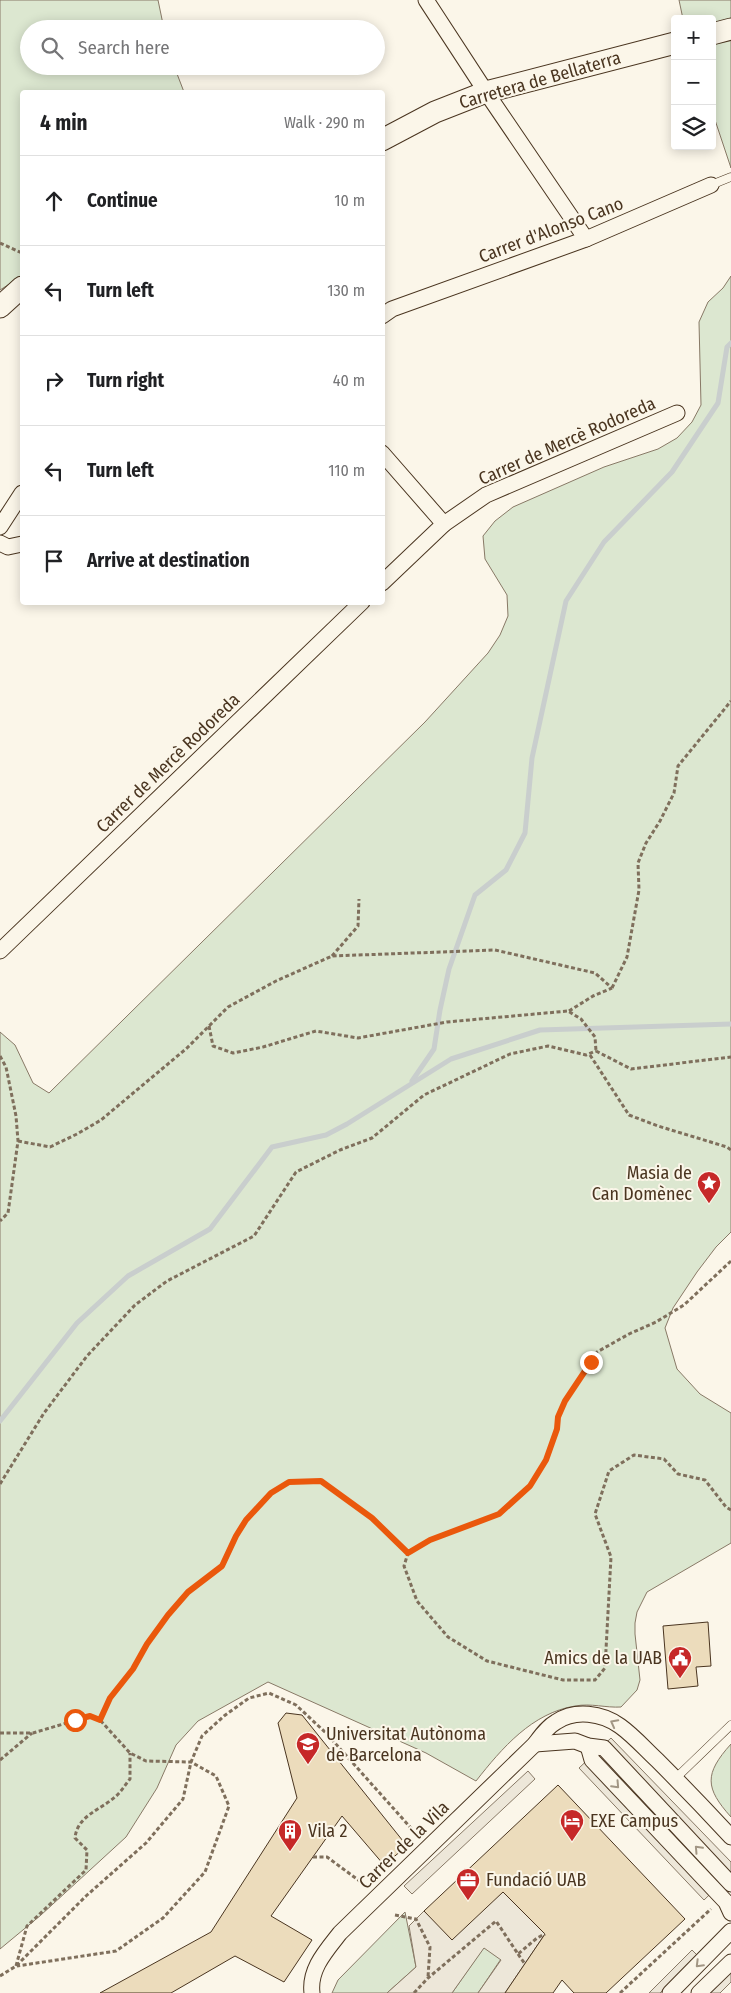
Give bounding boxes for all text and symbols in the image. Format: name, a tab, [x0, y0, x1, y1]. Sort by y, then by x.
map controls	[671, 15, 716, 150]
button: +	[671, 15, 716, 60]
search box	[20, 20, 385, 75]
icon: search	[38, 34, 66, 62]
text: Search here	[78, 36, 170, 59]
street label: Carretera de Bellaterra	[457, 46, 624, 114]
button: −	[671, 60, 716, 105]
button: layers	[671, 105, 716, 150]
text: 4 min	[40, 110, 88, 136]
text: Walk · 290 m	[284, 113, 365, 132]
icon: ahead	[40, 187, 68, 215]
text: Continue	[87, 189, 158, 212]
text: 10 m	[334, 191, 365, 210]
street label: Carrer d'Alonso Cano	[476, 192, 626, 268]
icon: left	[40, 277, 68, 305]
text: Turn left	[87, 279, 154, 302]
text: 130 m	[327, 281, 365, 300]
icon: right	[40, 367, 68, 395]
text: Turn right	[87, 369, 164, 392]
text: 40 m	[333, 371, 365, 390]
street label: Carrer de Mercè Rodoreda	[475, 392, 659, 490]
icon: left	[40, 457, 68, 485]
text: Turn left	[87, 459, 154, 482]
text: 110 m	[328, 461, 365, 480]
icon: arrive	[40, 547, 68, 575]
text: Arrive at destination	[87, 549, 250, 572]
street label: Carrer de Mercè Rodoreda	[92, 689, 245, 837]
place label: Masia de Can Domènec	[592, 1162, 692, 1205]
place icon: Masia de Can Domènec	[696, 1170, 722, 1204]
route end	[580, 1351, 603, 1374]
public building icon: Amics de la UAB	[667, 1645, 693, 1679]
place label: Amics de la UAB	[544, 1647, 662, 1669]
route start	[64, 1709, 87, 1732]
one-way arrow	[610, 1719, 619, 1729]
place label: Universitat Autònoma de Barcelona	[326, 1723, 486, 1766]
school or university icon: Universitat Autònoma de Barcelona	[295, 1731, 321, 1765]
one-way arrow	[610, 1780, 619, 1789]
street label: Carrer de la Vila	[354, 1796, 454, 1894]
hotel icon: EXE Campus	[559, 1808, 585, 1842]
place label: EXE Campus	[590, 1810, 679, 1832]
building icon: Vila 2	[277, 1818, 303, 1852]
place label: Vila 2	[308, 1820, 347, 1842]
one-way arrow	[695, 1845, 704, 1854]
office icon: Fundació UAB	[455, 1867, 481, 1901]
place label: Fundació UAB	[486, 1869, 586, 1891]
one-way arrow	[696, 1958, 705, 1967]

